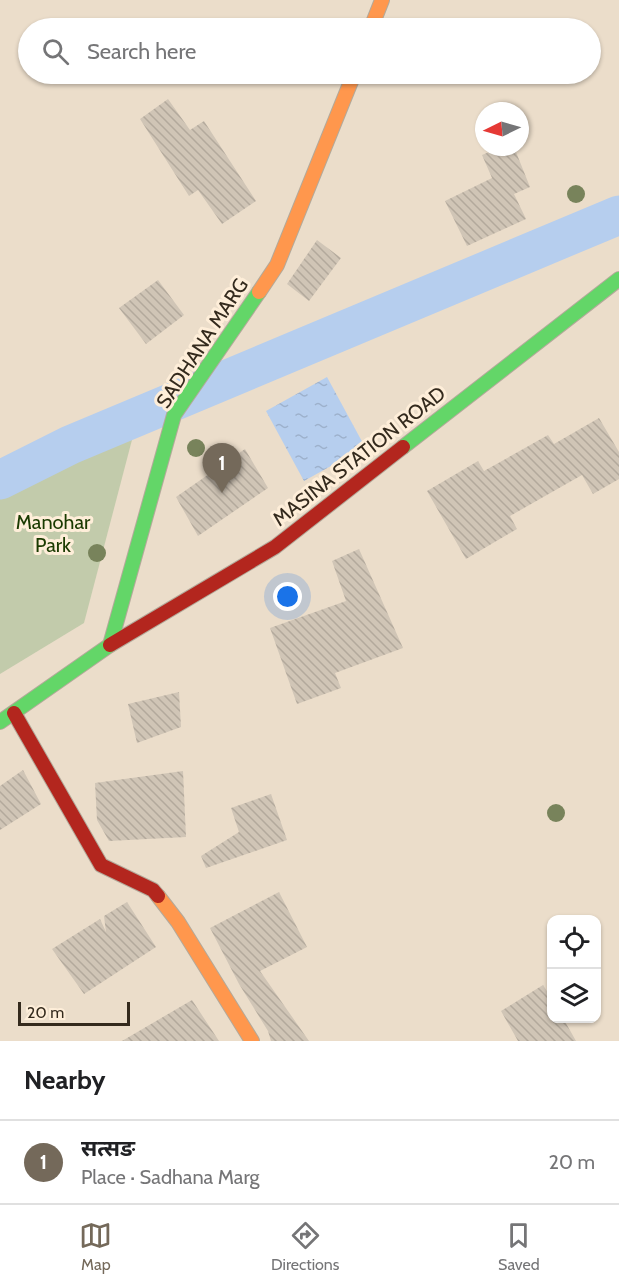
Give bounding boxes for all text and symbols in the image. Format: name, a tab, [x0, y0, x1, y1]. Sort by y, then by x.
search box	[18, 18, 601, 84]
icon: search	[39, 35, 72, 68]
text: Search here	[87, 38, 196, 65]
north arrow	[475, 102, 529, 156]
street label: SADHANA MARG	[151, 274, 253, 412]
street label: MASINA STATION ROAD	[268, 381, 450, 531]
pin: 1	[202, 444, 242, 493]
park label: Manohar Park	[16, 510, 91, 557]
your location	[273, 582, 302, 611]
map controls	[547, 915, 601, 1023]
button: locate	[547, 915, 601, 969]
button: layers	[547, 969, 601, 1023]
scale bar	[18, 999, 130, 1026]
text: 20 m	[27, 1003, 64, 1022]
text: Nearby	[24, 1064, 105, 1096]
text: सत्सङ	[81, 1135, 135, 1162]
text: 1	[40, 1150, 47, 1174]
text: 20 m	[549, 1150, 595, 1174]
text: Place · Sadhana Marg	[81, 1165, 260, 1189]
tab: Map	[79, 1219, 112, 1274]
tab: Directions	[271, 1219, 339, 1274]
tab: Saved	[498, 1219, 540, 1274]

